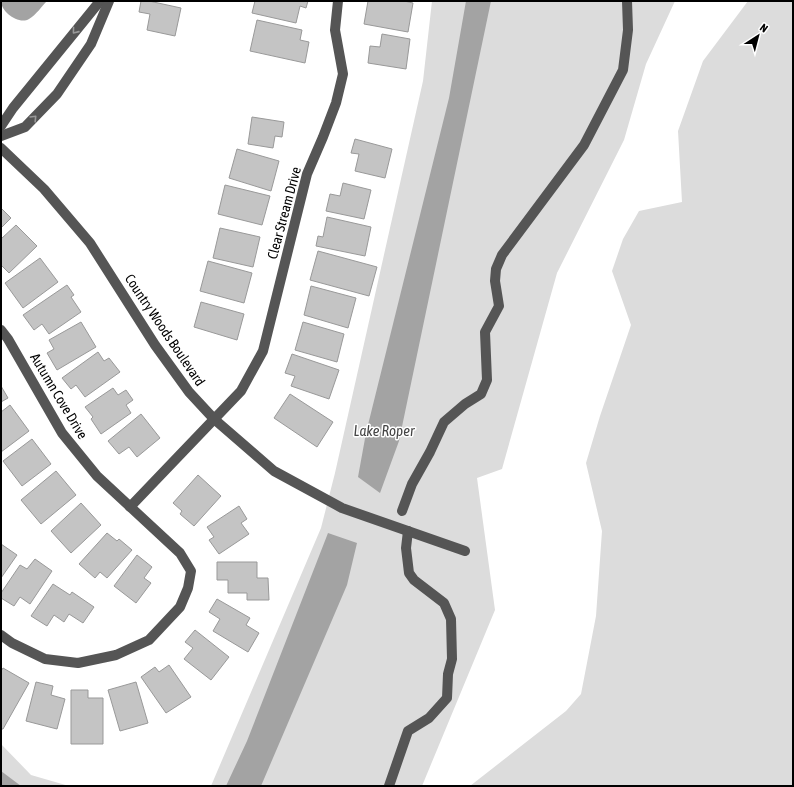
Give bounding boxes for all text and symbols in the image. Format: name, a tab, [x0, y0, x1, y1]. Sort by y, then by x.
north arrow	[738, 16, 778, 56]
text: N	[758, 21, 770, 35]
one-way arrow	[73, 27, 80, 34]
one-way arrow	[30, 115, 37, 123]
street label: Clear Stream Drive	[264, 165, 304, 261]
street label: Country Woods Boulevard	[122, 271, 208, 389]
street label: Autumn Cove Drive	[27, 350, 91, 442]
water label: Lake Roper	[354, 422, 415, 439]

